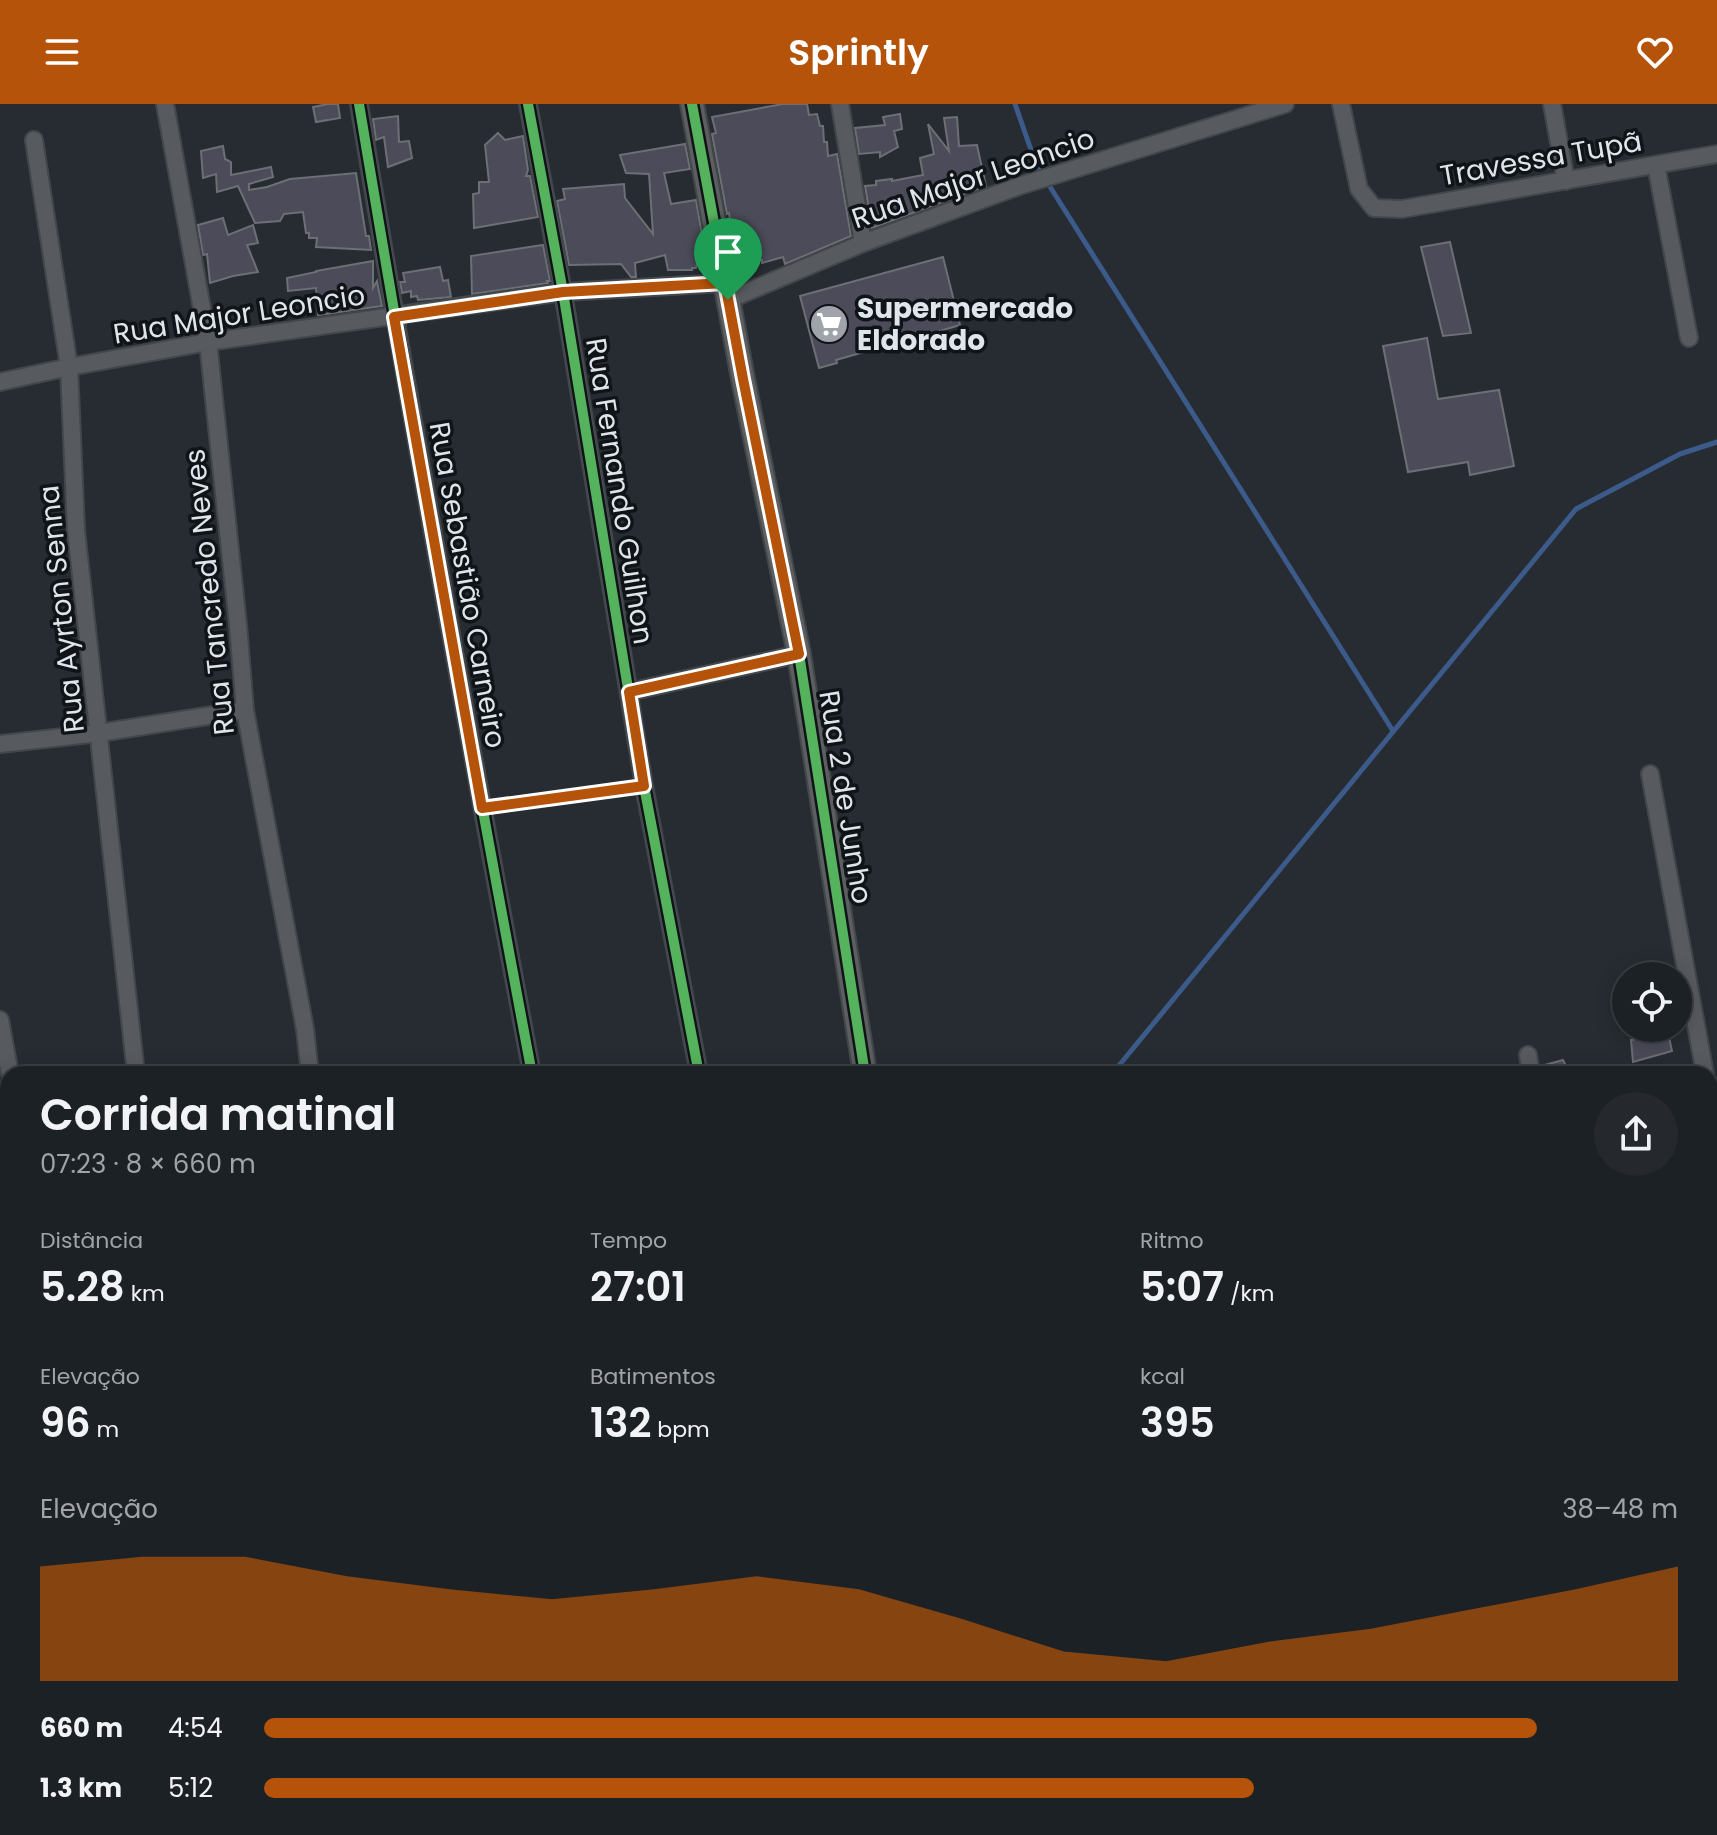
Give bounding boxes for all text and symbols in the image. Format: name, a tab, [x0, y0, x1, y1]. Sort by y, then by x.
text: Sprintly	[788, 27, 929, 78]
icon: menu	[40, 30, 84, 74]
icon: heart	[1633, 30, 1677, 74]
street label: Rua Major Leoncio	[847, 119, 1100, 238]
street label: Travessa Tupã	[1437, 122, 1645, 195]
pin	[694, 218, 762, 300]
icon: arrive	[706, 230, 750, 274]
street label: Rua Major Leoncio	[110, 275, 368, 354]
place label: Supermercado Eldorado	[857, 289, 1073, 360]
supermarket icon: Supermercado Eldorado	[808, 303, 850, 345]
street label: Rua Fernando Guilhon	[576, 335, 663, 647]
street label: Rua Sebastião Carneiro	[420, 419, 515, 751]
street label: Rua Tancredo Neves	[175, 447, 244, 737]
street label: Rua Ayrton Senna	[29, 483, 94, 735]
street label: Rua 2 de Junho	[809, 688, 882, 906]
map controls	[1612, 962, 1692, 1042]
button: locate	[1612, 962, 1692, 1042]
text: Corrida matinal	[40, 1084, 396, 1145]
button: share	[1594, 1092, 1678, 1176]
text: 07:23 · 8 × 660 m	[40, 1146, 256, 1182]
text: Distância	[40, 1225, 143, 1256]
text: Tempo	[590, 1225, 667, 1256]
text: Ritmo	[1140, 1225, 1204, 1256]
text: 5.28	[40, 1259, 125, 1315]
text: 27:01	[590, 1259, 686, 1315]
text: 5:07	[1140, 1259, 1224, 1315]
text: km	[125, 1278, 165, 1309]
text: /km	[1224, 1278, 1274, 1309]
text: Elevação	[40, 1361, 140, 1392]
text: Batimentos	[590, 1361, 716, 1392]
text: kcal	[1140, 1361, 1185, 1392]
text: 96	[40, 1395, 91, 1451]
text: 132	[590, 1395, 651, 1451]
text: 395	[1140, 1395, 1215, 1451]
text: m	[91, 1414, 119, 1445]
text: bpm	[651, 1414, 710, 1445]
text: Elevação	[40, 1491, 158, 1527]
text: 38–48 m	[1562, 1491, 1678, 1527]
text: 660 m	[40, 1710, 123, 1746]
text: 4:54	[168, 1710, 223, 1746]
text: 1.3 km	[40, 1770, 122, 1806]
text: 5:12	[168, 1770, 213, 1806]

